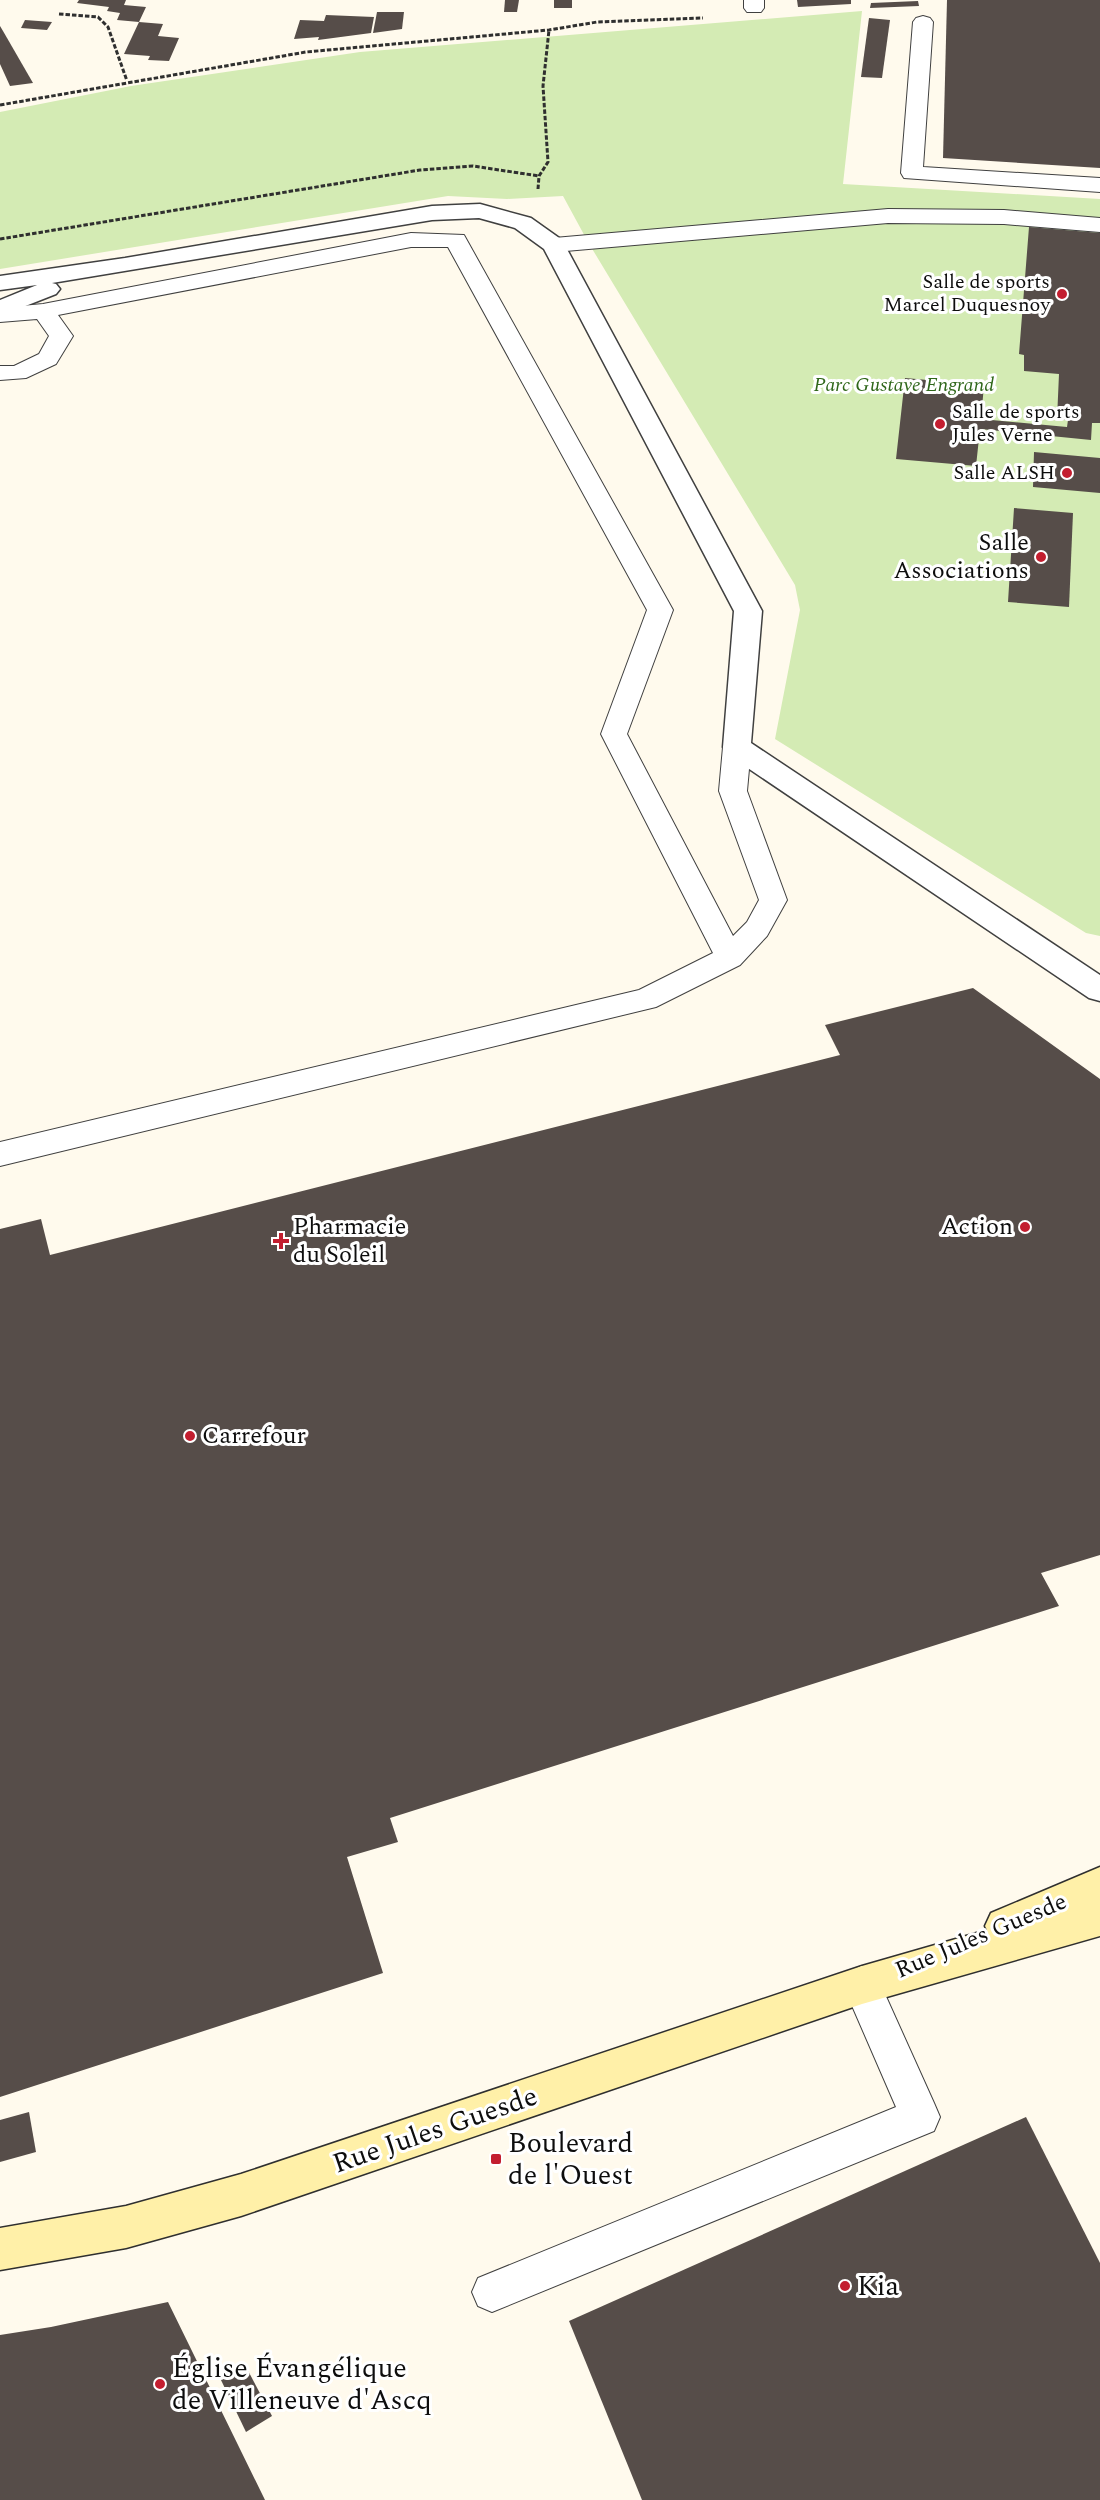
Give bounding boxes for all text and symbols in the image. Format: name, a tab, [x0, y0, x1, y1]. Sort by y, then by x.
place label: Salle de sports Marcel Duquesnoy	[884, 267, 1051, 320]
marker: Salle de sports Marcel Duquesnoy	[1055, 287, 1069, 301]
park label: Parc Gustave Engrand	[814, 370, 994, 400]
place label: Salle de sports Jules Verne	[952, 397, 1080, 450]
marker: Salle de sports Jules Verne	[933, 417, 947, 431]
place label: Salle ALSH	[953, 458, 1055, 488]
marker: Salle ALSH	[1060, 466, 1074, 480]
place label: Salle Associations	[894, 525, 1029, 589]
marker: Salle Associations	[1034, 550, 1048, 564]
place label: Pharmacie du Soleil	[293, 1209, 406, 1273]
place label: Action	[941, 1209, 1013, 1245]
marker: Action	[1018, 1220, 1032, 1234]
marker: Pharmacie du Soleil	[274, 1234, 288, 1248]
place label: Carrefour	[202, 1418, 306, 1454]
marker: Carrefour	[183, 1429, 197, 1443]
street label: Rue Jules Guesde	[890, 1884, 1072, 1988]
street label: Rue Jules Guesde	[327, 2075, 543, 2185]
place label: Boulevard de l'Ouest	[508, 2122, 633, 2197]
marker: Boulevard de l'Ouest	[489, 2152, 503, 2166]
place label: Kia	[857, 2265, 900, 2308]
marker: Kia	[838, 2279, 852, 2293]
place label: Église Évangélique de Villeneuve d'Ascq	[172, 2347, 432, 2422]
marker: Église Évangélique de Villeneuve d'Ascq	[153, 2377, 167, 2391]

